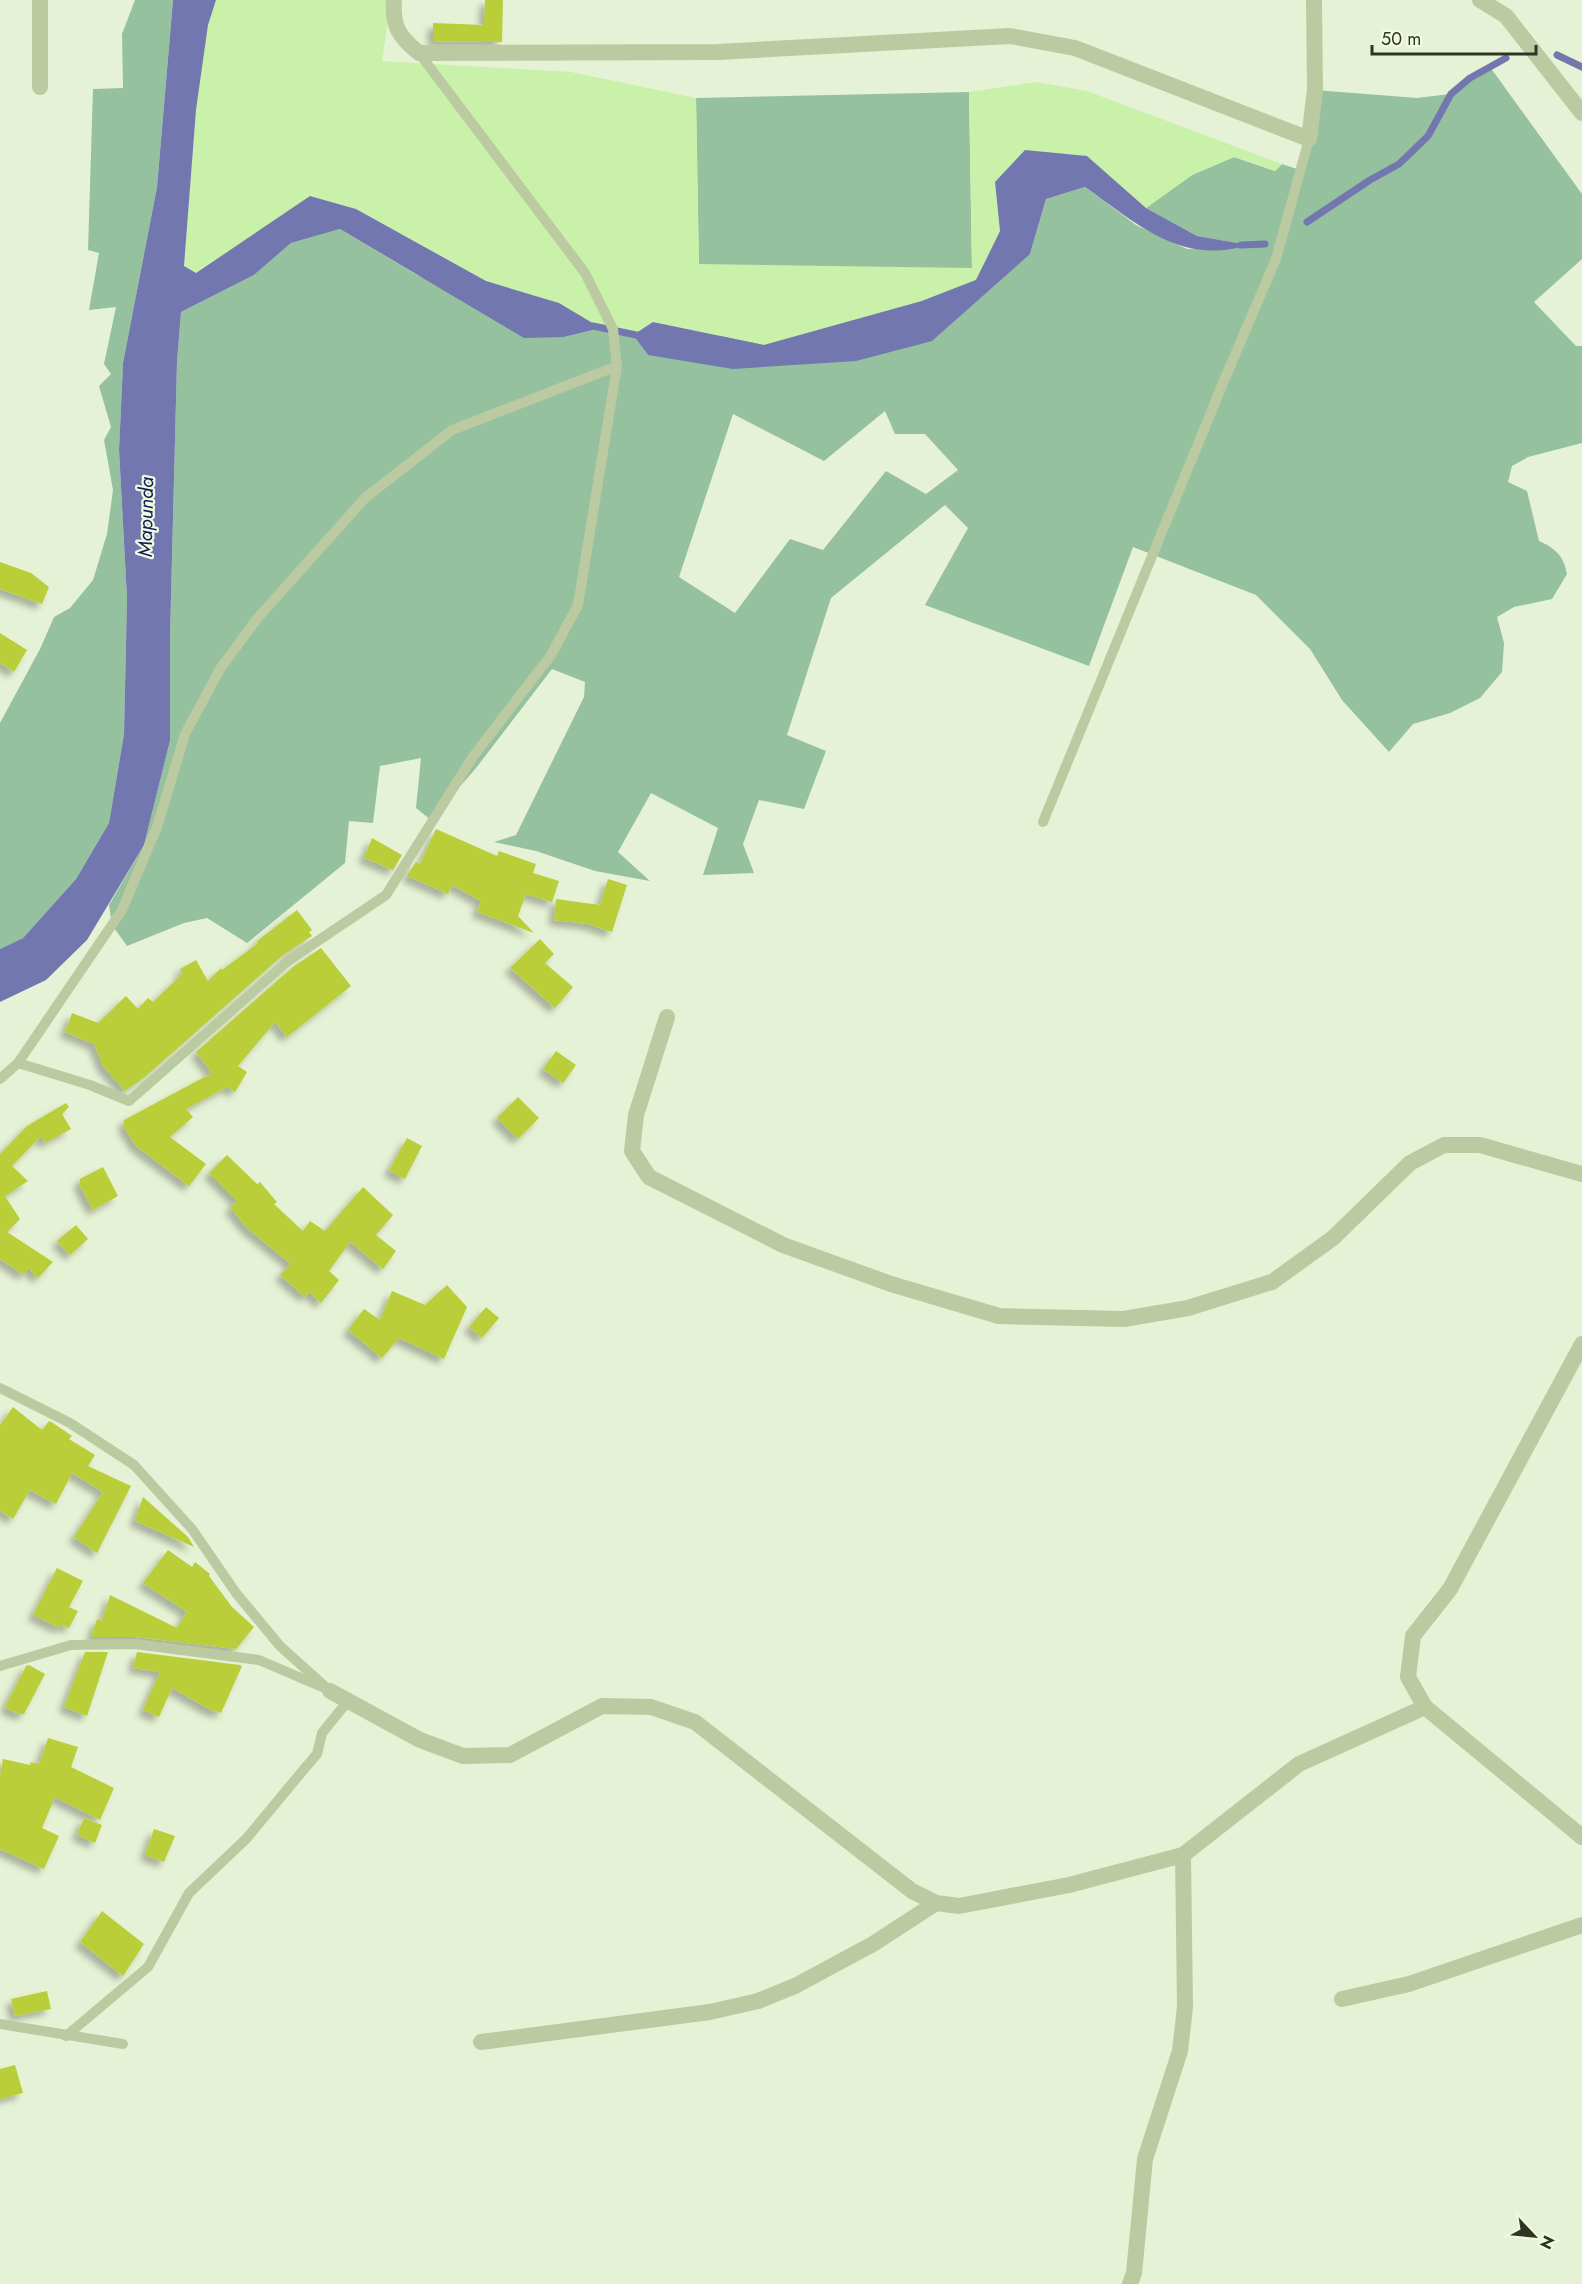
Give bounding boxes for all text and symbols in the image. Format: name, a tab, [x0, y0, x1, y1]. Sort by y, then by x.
scale bar	[1372, 18, 1536, 56]
text: 50 m	[1381, 26, 1421, 52]
water label: Mapunda	[131, 477, 161, 557]
north arrow	[1504, 2206, 1564, 2266]
text: N	[1534, 2232, 1560, 2253]

